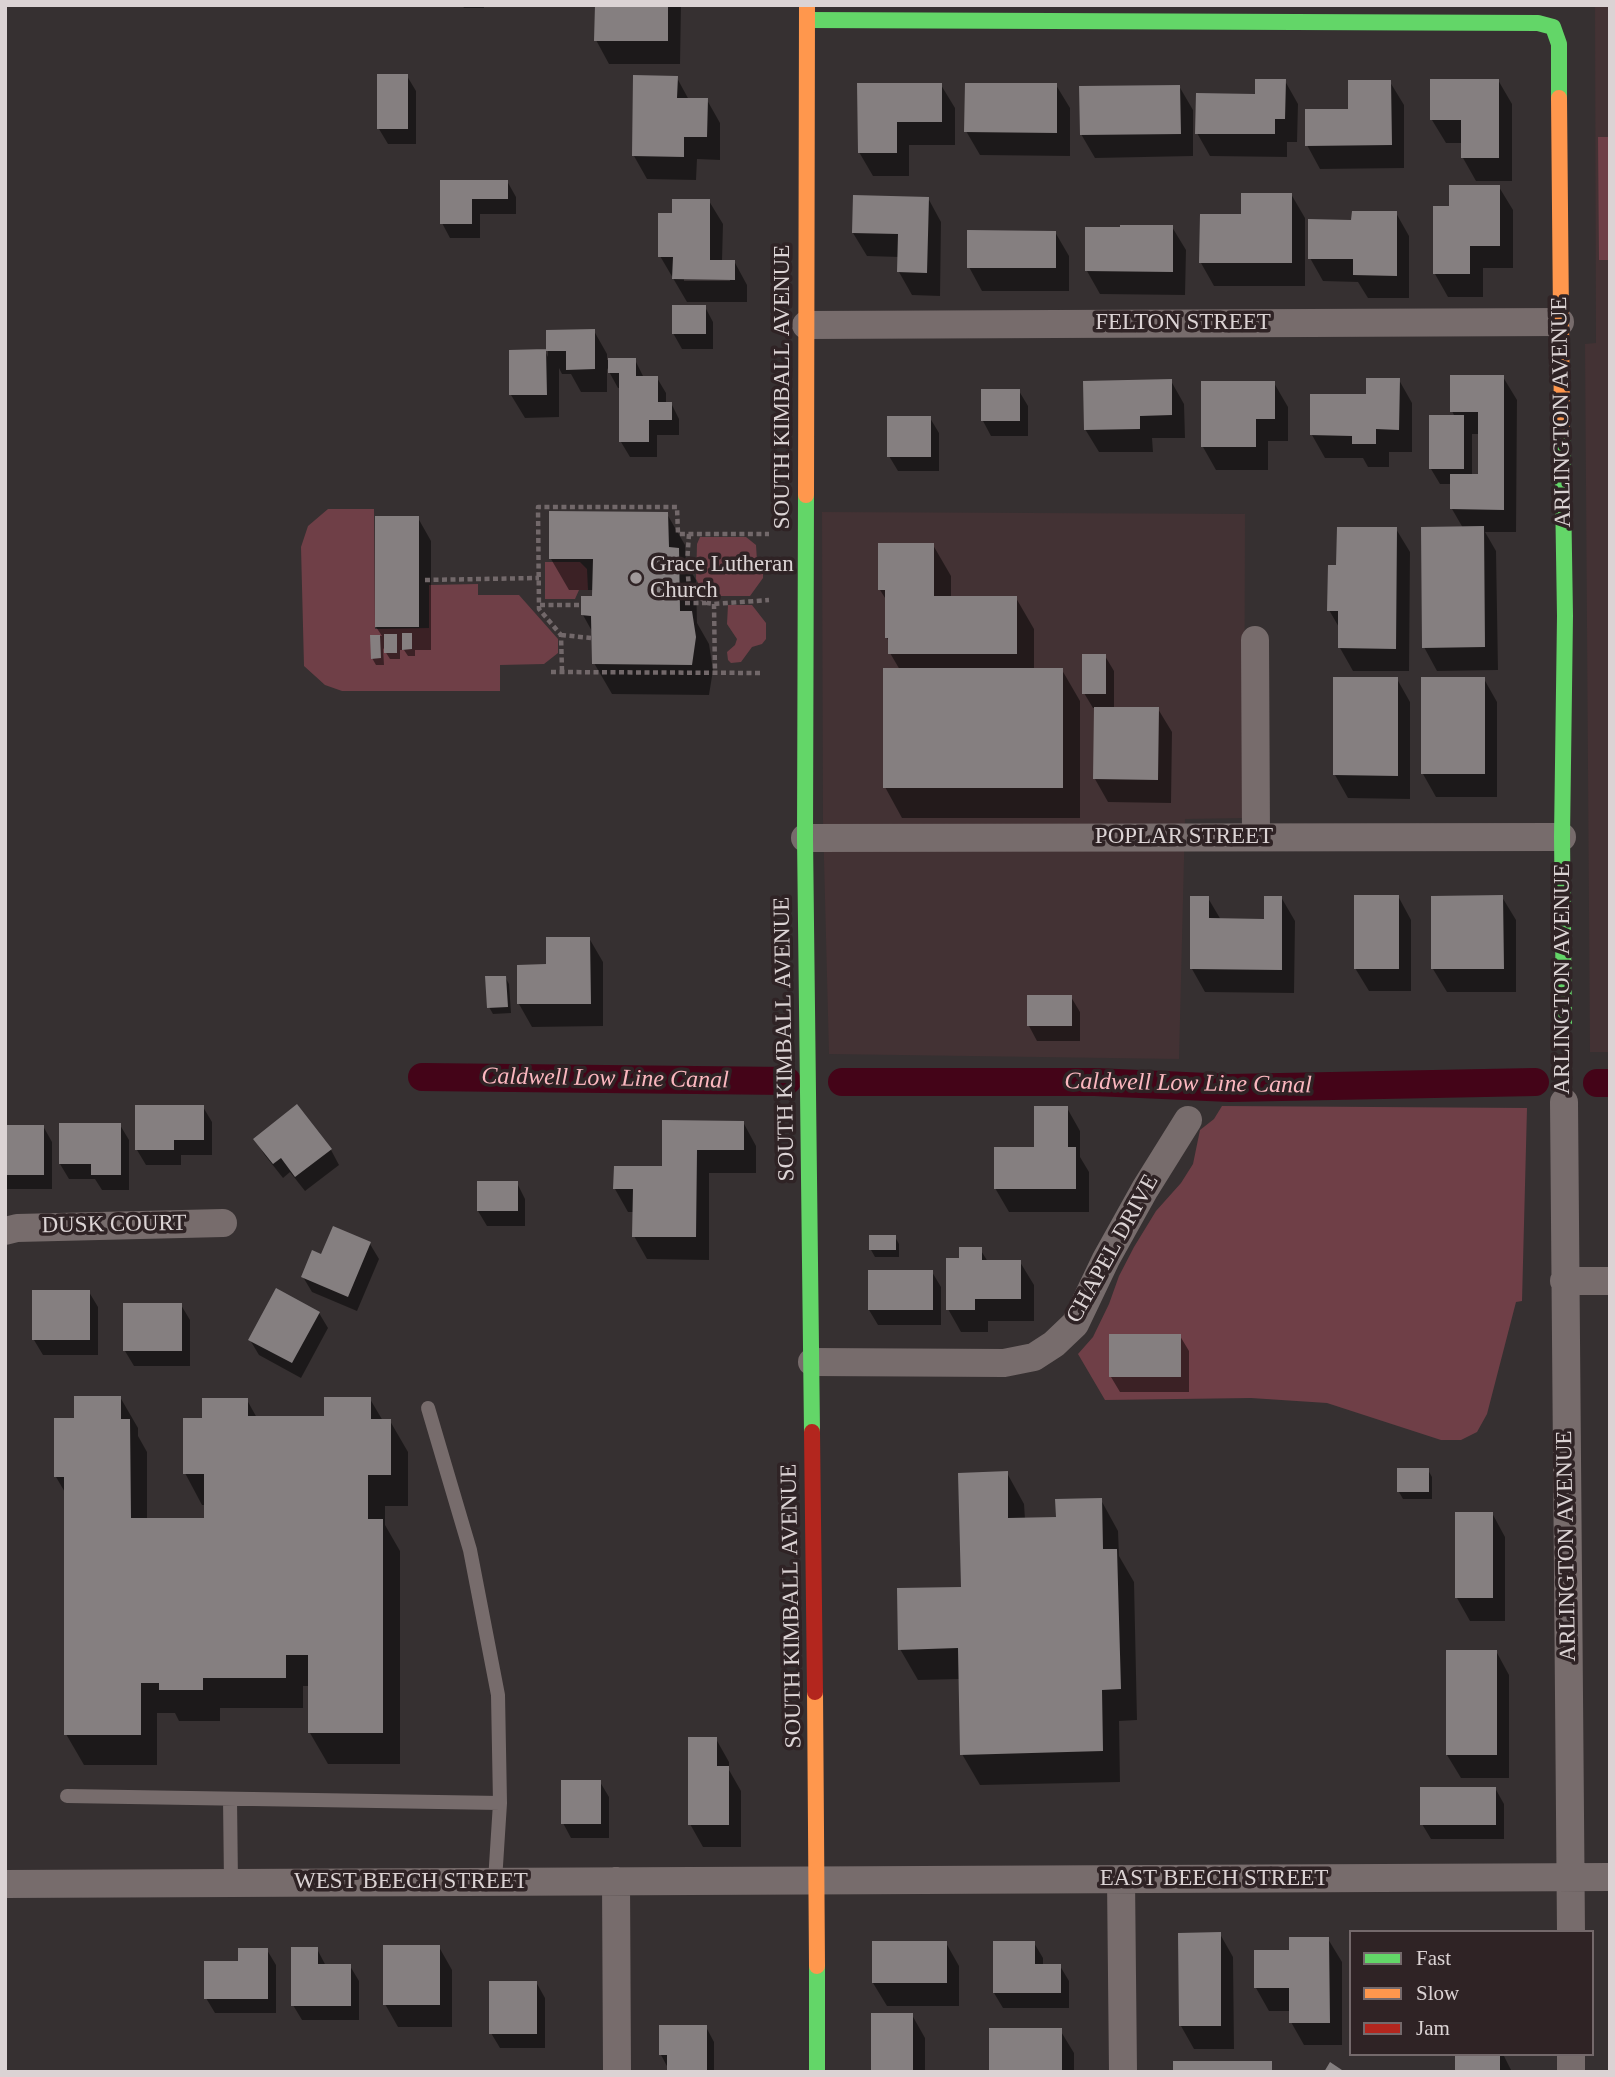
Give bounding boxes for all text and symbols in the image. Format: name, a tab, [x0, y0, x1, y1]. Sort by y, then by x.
street label: SOUTH KIMBALL AVENUE	[769, 245, 797, 529]
street label: ARLINGTON AVENUE	[1546, 296, 1578, 528]
street label: FELTON STREET	[1095, 309, 1271, 337]
place label: Grace Lutheran Church	[650, 551, 794, 605]
marker: Grace Lutheran Church	[628, 570, 644, 586]
street label: POPLAR STREET	[1095, 823, 1273, 851]
street label: ARLINGTON AVENUE	[1549, 863, 1577, 1095]
street label: SOUTH KIMBALL AVENUE	[769, 897, 801, 1181]
water label: Caldwell Low Line Canal	[481, 1062, 729, 1096]
water label: Caldwell Low Line Canal	[1064, 1067, 1312, 1101]
street label: CHAPEL DRIVE	[1061, 1170, 1165, 1328]
street label: DUSK COURT	[41, 1210, 187, 1240]
street label: ARLINGTON AVENUE	[1551, 1430, 1583, 1662]
street label: SOUTH KIMBALL AVENUE	[776, 1464, 808, 1748]
street label: EAST BEECH STREET	[1100, 1865, 1328, 1893]
street label: WEST BEECH STREET	[294, 1868, 528, 1896]
legend	[1349, 1930, 1594, 2056]
text: Fast	[1416, 1946, 1451, 1970]
text: Slow	[1416, 1981, 1459, 2005]
text: Jam	[1416, 2016, 1450, 2040]

